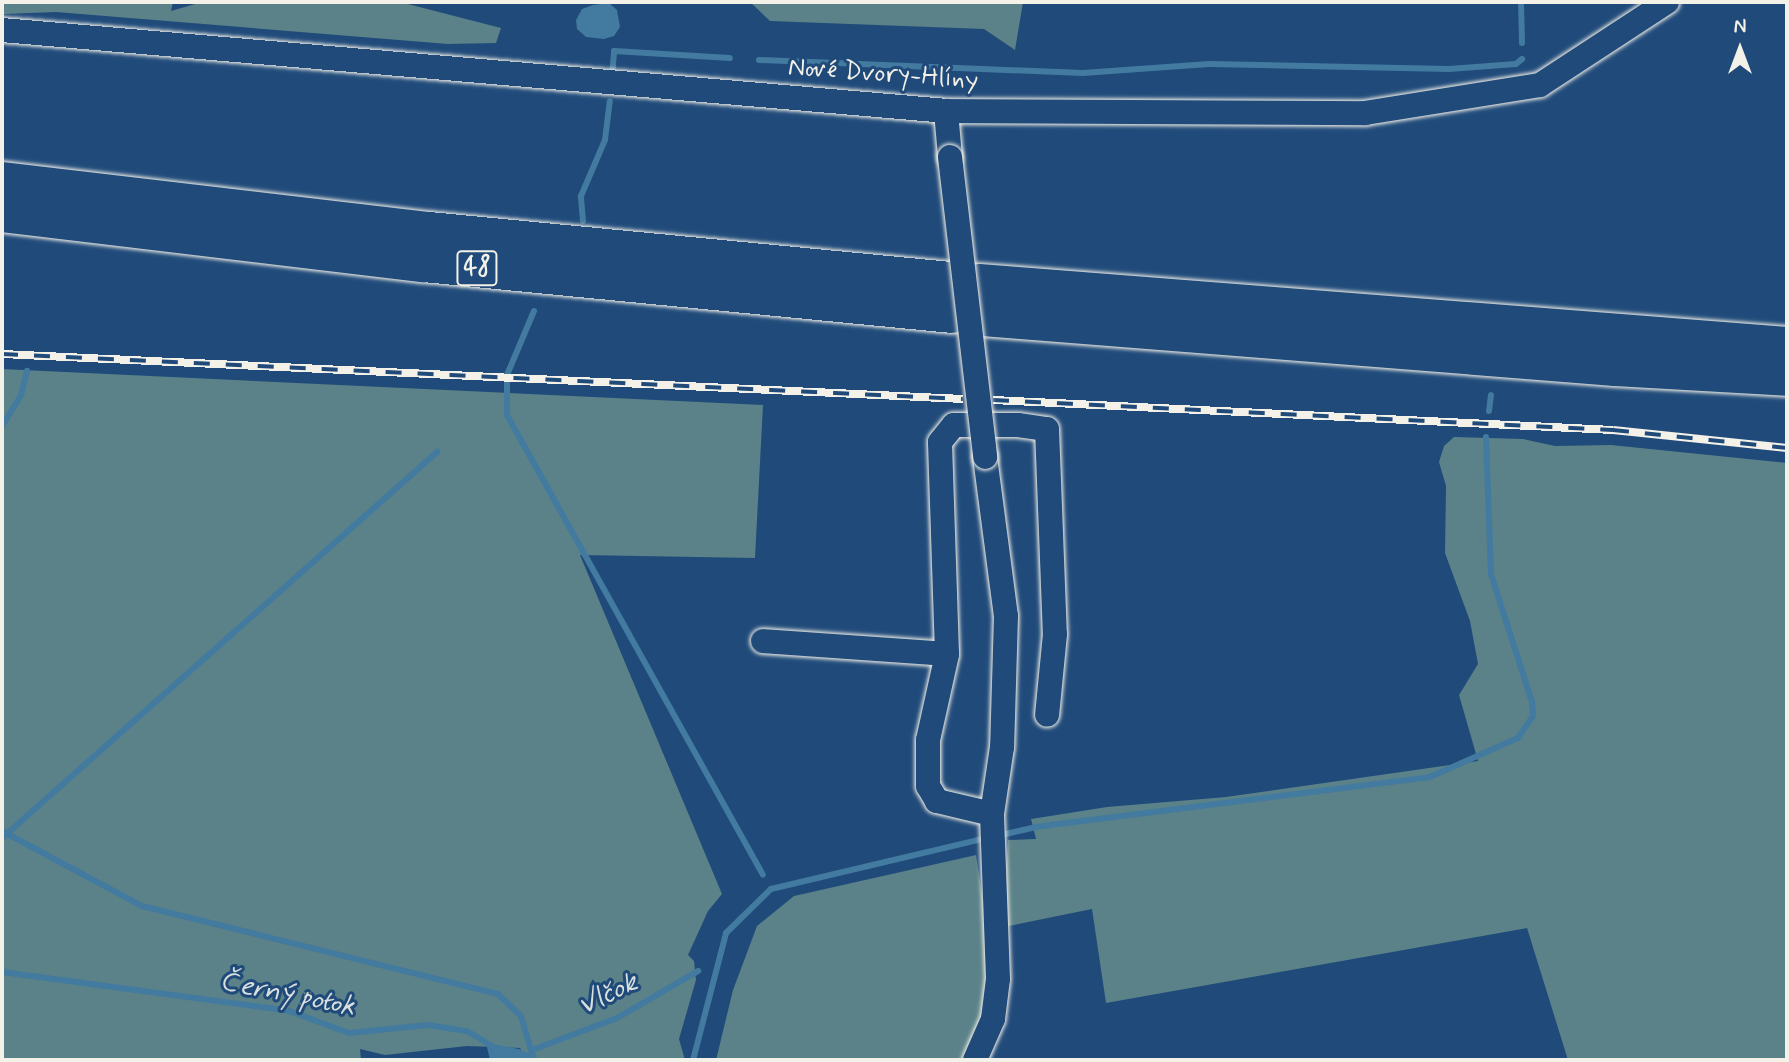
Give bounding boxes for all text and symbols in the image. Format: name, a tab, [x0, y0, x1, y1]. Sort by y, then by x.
north arrow	[1705, 14, 1775, 84]
text: N	[1734, 15, 1746, 40]
street label: Nové Dvory-Hlíny	[787, 53, 979, 97]
road number: 48	[456, 247, 498, 288]
water label: Černý potok	[216, 965, 358, 1025]
water label: Vlčok	[573, 966, 643, 1024]

